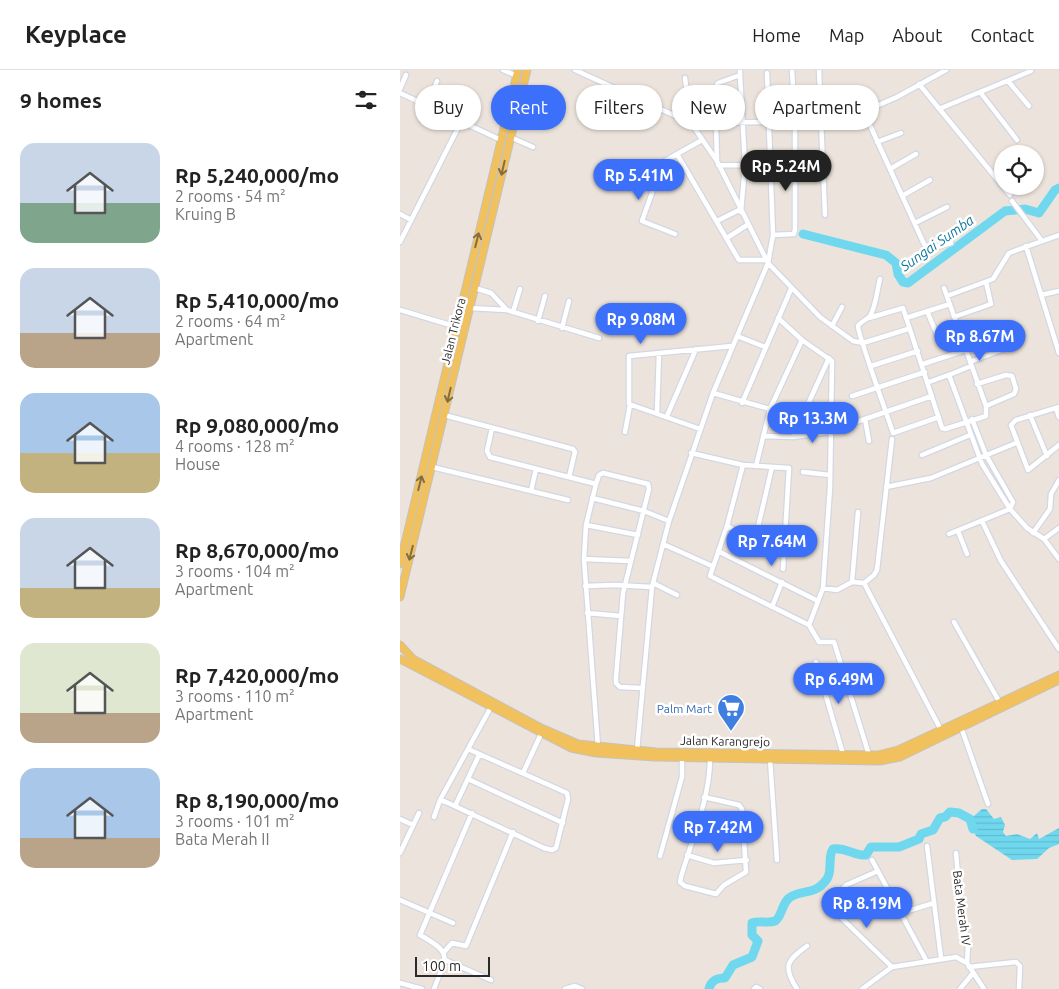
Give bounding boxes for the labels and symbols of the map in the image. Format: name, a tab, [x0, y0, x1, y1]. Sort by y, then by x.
pin: Rp 5.24M	[734, 150, 838, 192]
pin: Rp 5.41M	[587, 158, 691, 201]
one-way arrow	[498, 160, 507, 176]
water label: Sungai Sumba	[896, 212, 977, 275]
one-way arrow	[473, 232, 483, 248]
street label: Jalan Trikora	[438, 296, 468, 366]
pin: Rp 9.08M	[589, 302, 693, 345]
pin: Rp 8.67M	[928, 320, 1032, 362]
one-way arrow	[444, 386, 453, 402]
pin: Rp 13.3M	[761, 402, 865, 444]
one-way arrow	[416, 475, 425, 491]
pin: Rp 7.64M	[720, 524, 824, 567]
one-way arrow	[406, 544, 415, 560]
pin: Rp 6.49M	[787, 662, 891, 705]
supermarket icon: Palm Mart	[716, 693, 746, 732]
place label: Palm Mart	[657, 702, 712, 715]
street label: Jalan Karangrejo	[680, 734, 770, 748]
pin: Rp 7.42M	[666, 810, 770, 853]
street label: Bata Merah IV	[951, 870, 973, 947]
pin: Rp 8.19M	[815, 886, 919, 929]
scale bar	[415, 954, 490, 977]

